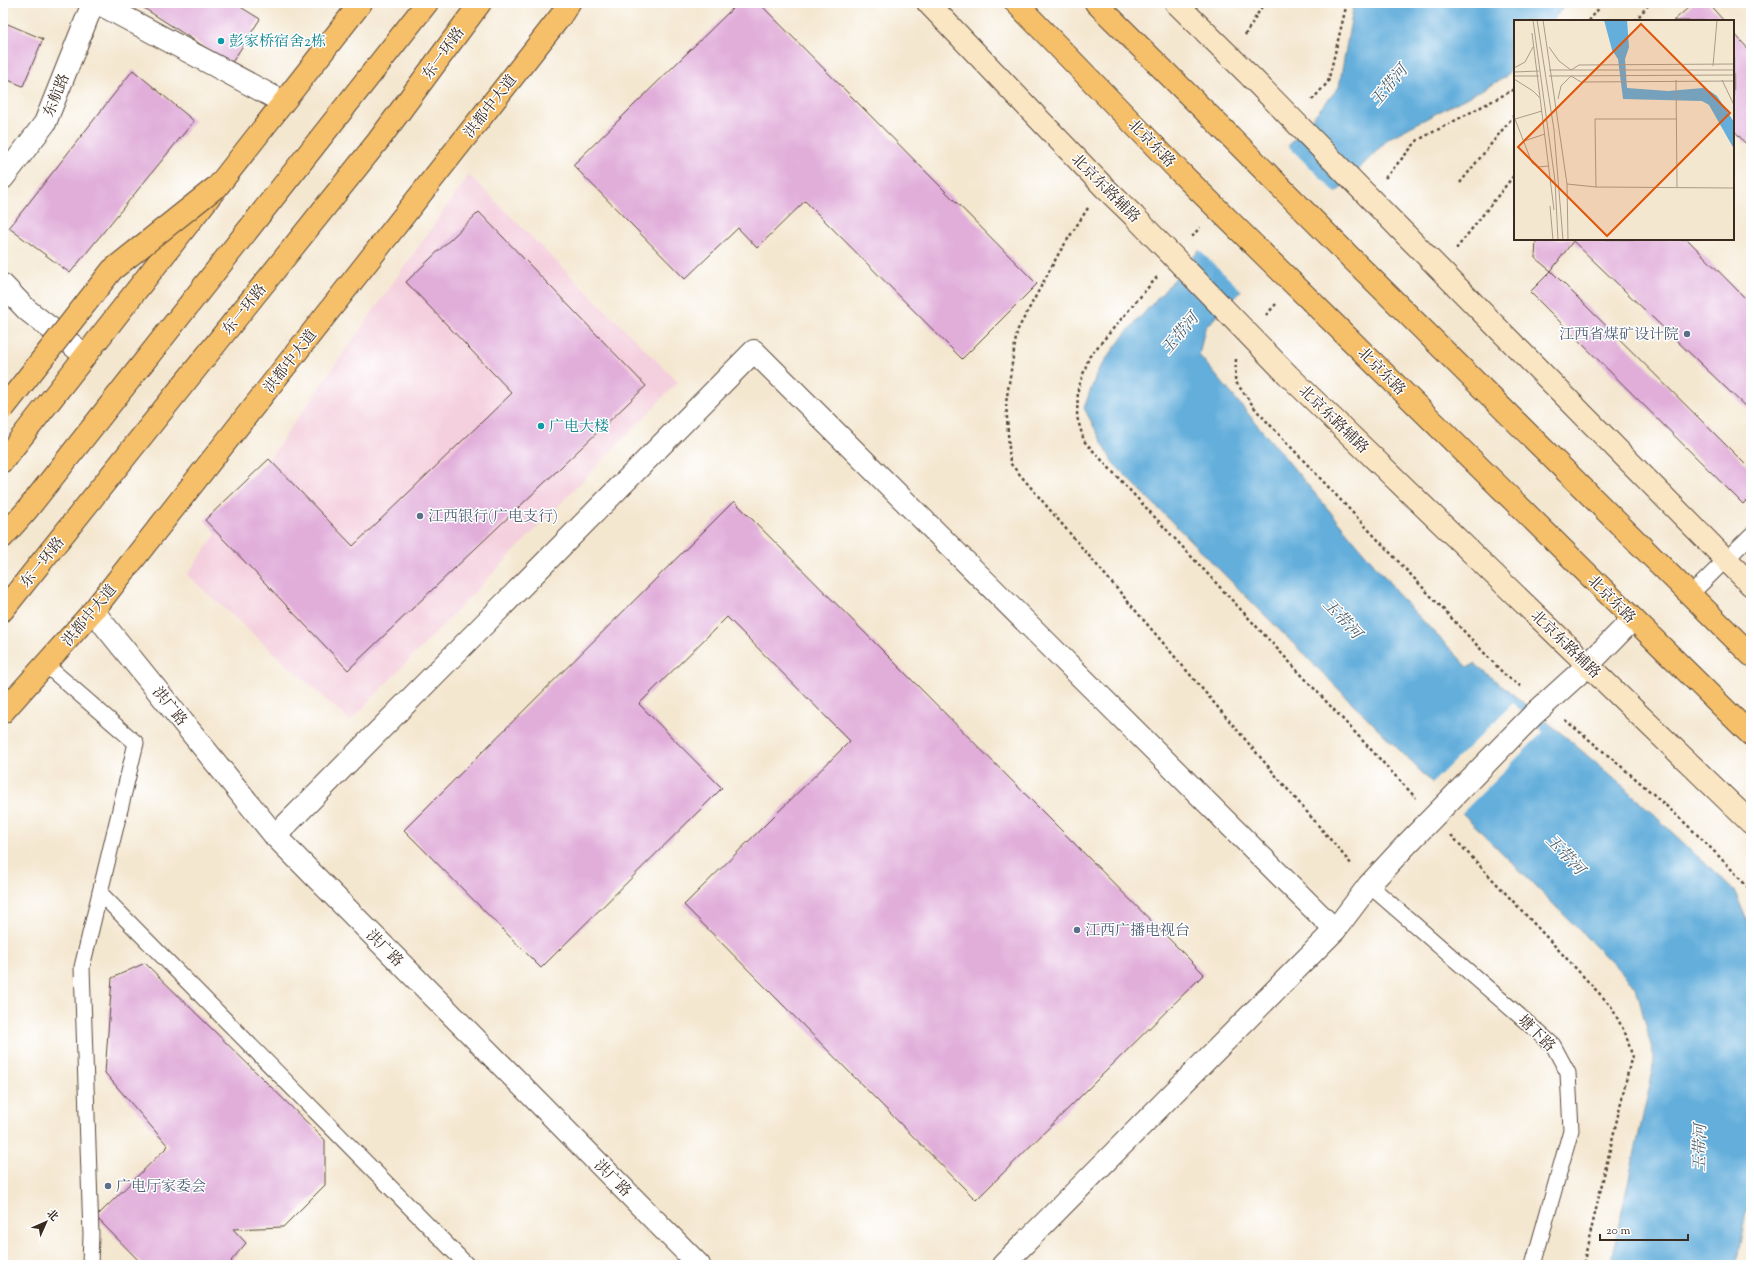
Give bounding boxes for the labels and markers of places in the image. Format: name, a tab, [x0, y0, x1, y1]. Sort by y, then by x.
place label: 彭家桥宿舍2栋	[229, 32, 326, 53]
marker: 彭家桥宿舍2栋	[216, 36, 226, 46]
place label: 江西省煤矿设计院	[1559, 325, 1679, 346]
marker: 江西省煤矿设计院	[1682, 329, 1692, 339]
place label: 广电大楼	[549, 417, 609, 438]
marker: 广电大楼	[536, 421, 546, 431]
place label: 江西银行(广电支行)	[428, 507, 558, 528]
marker: 江西银行(广电支行)	[415, 511, 425, 521]
place label: 江西广播电视台	[1085, 921, 1190, 942]
marker: 江西广播电视台	[1072, 925, 1082, 935]
place label: 广电厅家委会	[116, 1177, 206, 1198]
marker: 广电厅家委会	[103, 1181, 113, 1191]

